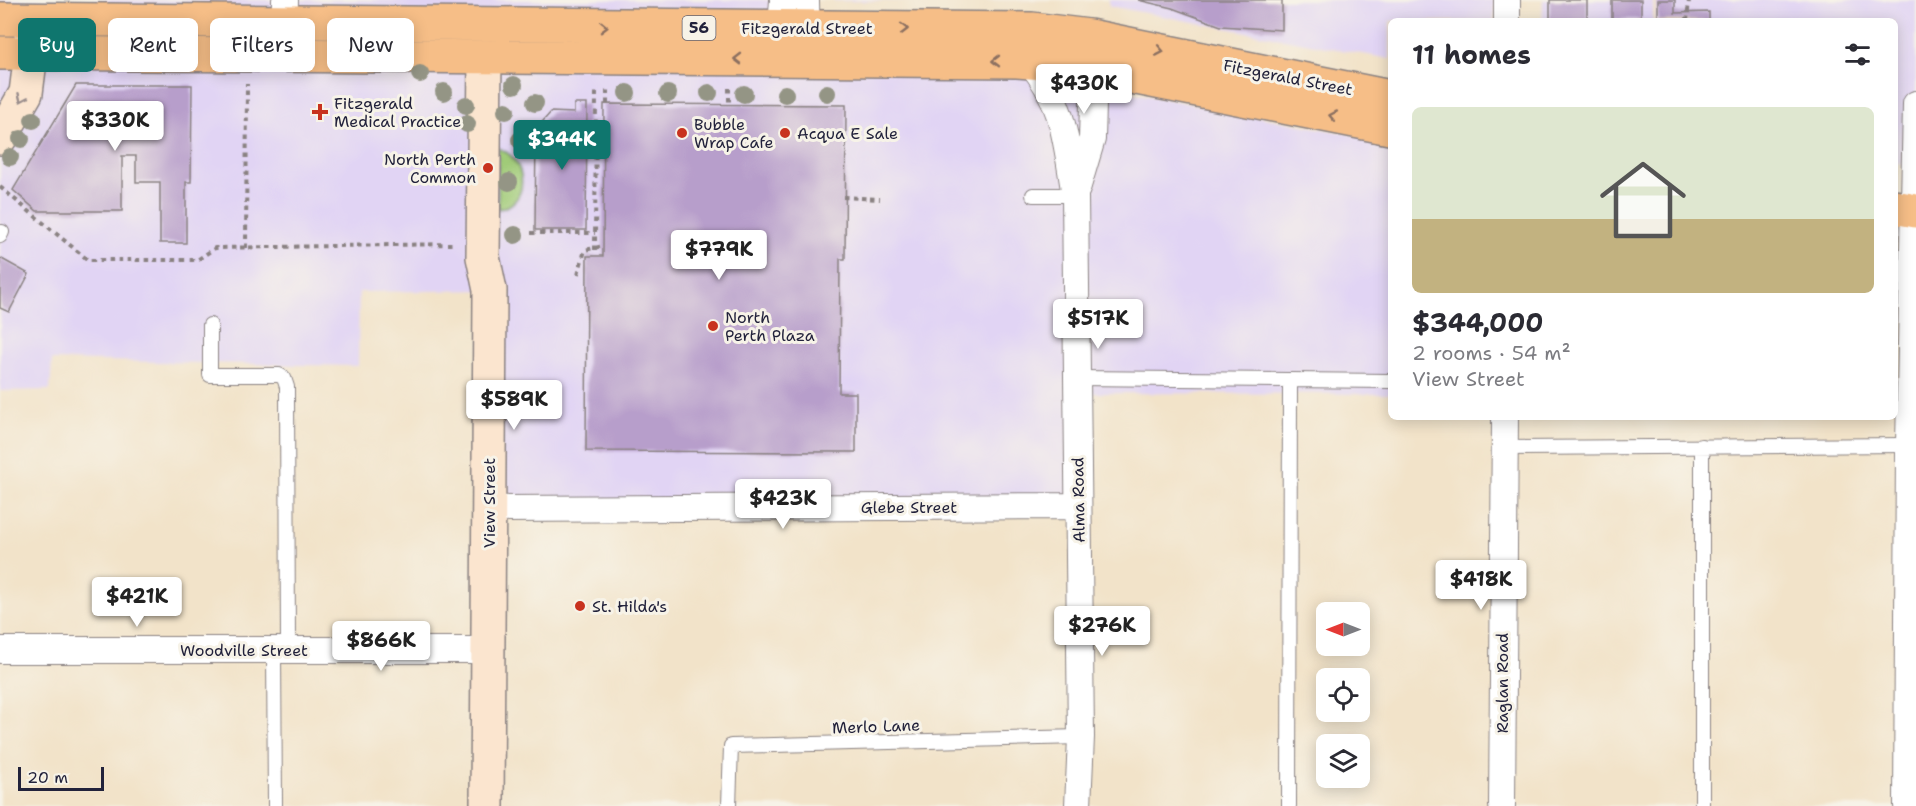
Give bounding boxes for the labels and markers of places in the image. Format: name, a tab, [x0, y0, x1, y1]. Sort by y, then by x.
pin: $430K	[1042, 64, 1126, 115]
place label: Fitzgerald Medical Practice	[334, 93, 461, 132]
pin: $330K	[73, 101, 157, 152]
marker: Fitzgerald Medical Practice	[311, 103, 329, 121]
place label: Bubble Wrap Cafe	[694, 114, 774, 153]
pin: $344K	[520, 120, 604, 171]
place label: Acqua E Sale	[797, 123, 898, 144]
marker: Bubble Wrap Cafe	[675, 126, 689, 140]
marker: Acqua E Sale	[778, 126, 792, 140]
place label: North Perth Common	[384, 149, 476, 188]
marker: North Perth Common	[481, 161, 495, 175]
pin: $779K	[677, 230, 761, 281]
pin: $517K	[1056, 299, 1140, 350]
place label: North Perth Plaza	[725, 307, 815, 346]
marker: North Perth Plaza	[706, 319, 720, 333]
pin: $589K	[472, 380, 556, 431]
pin: $423K	[741, 479, 825, 530]
pin: $418K	[1439, 560, 1523, 611]
pin: $421K	[95, 577, 179, 628]
place label: St. Hilda's	[592, 596, 667, 617]
marker: St. Hilda's	[573, 599, 587, 613]
pin: $276K	[1060, 606, 1144, 657]
pin: $866K	[339, 621, 423, 672]

